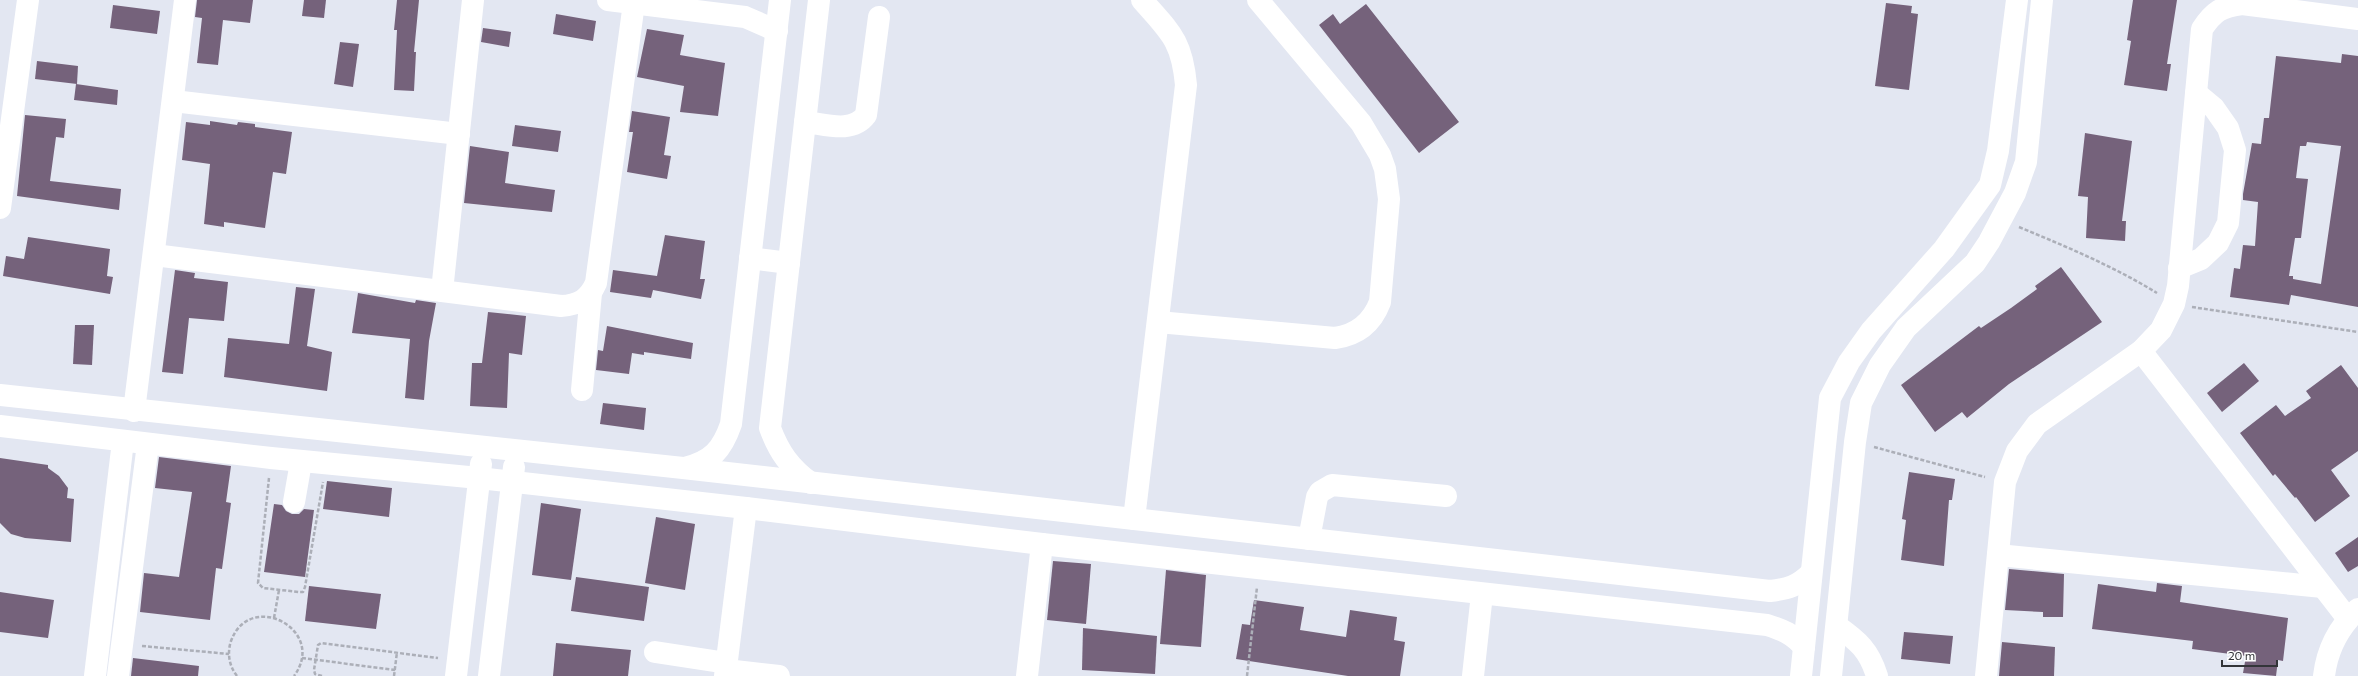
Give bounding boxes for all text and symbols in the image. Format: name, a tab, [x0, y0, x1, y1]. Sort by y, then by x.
scale bar	[2222, 642, 2277, 668]
text: 20 m	[2228, 648, 2255, 662]

